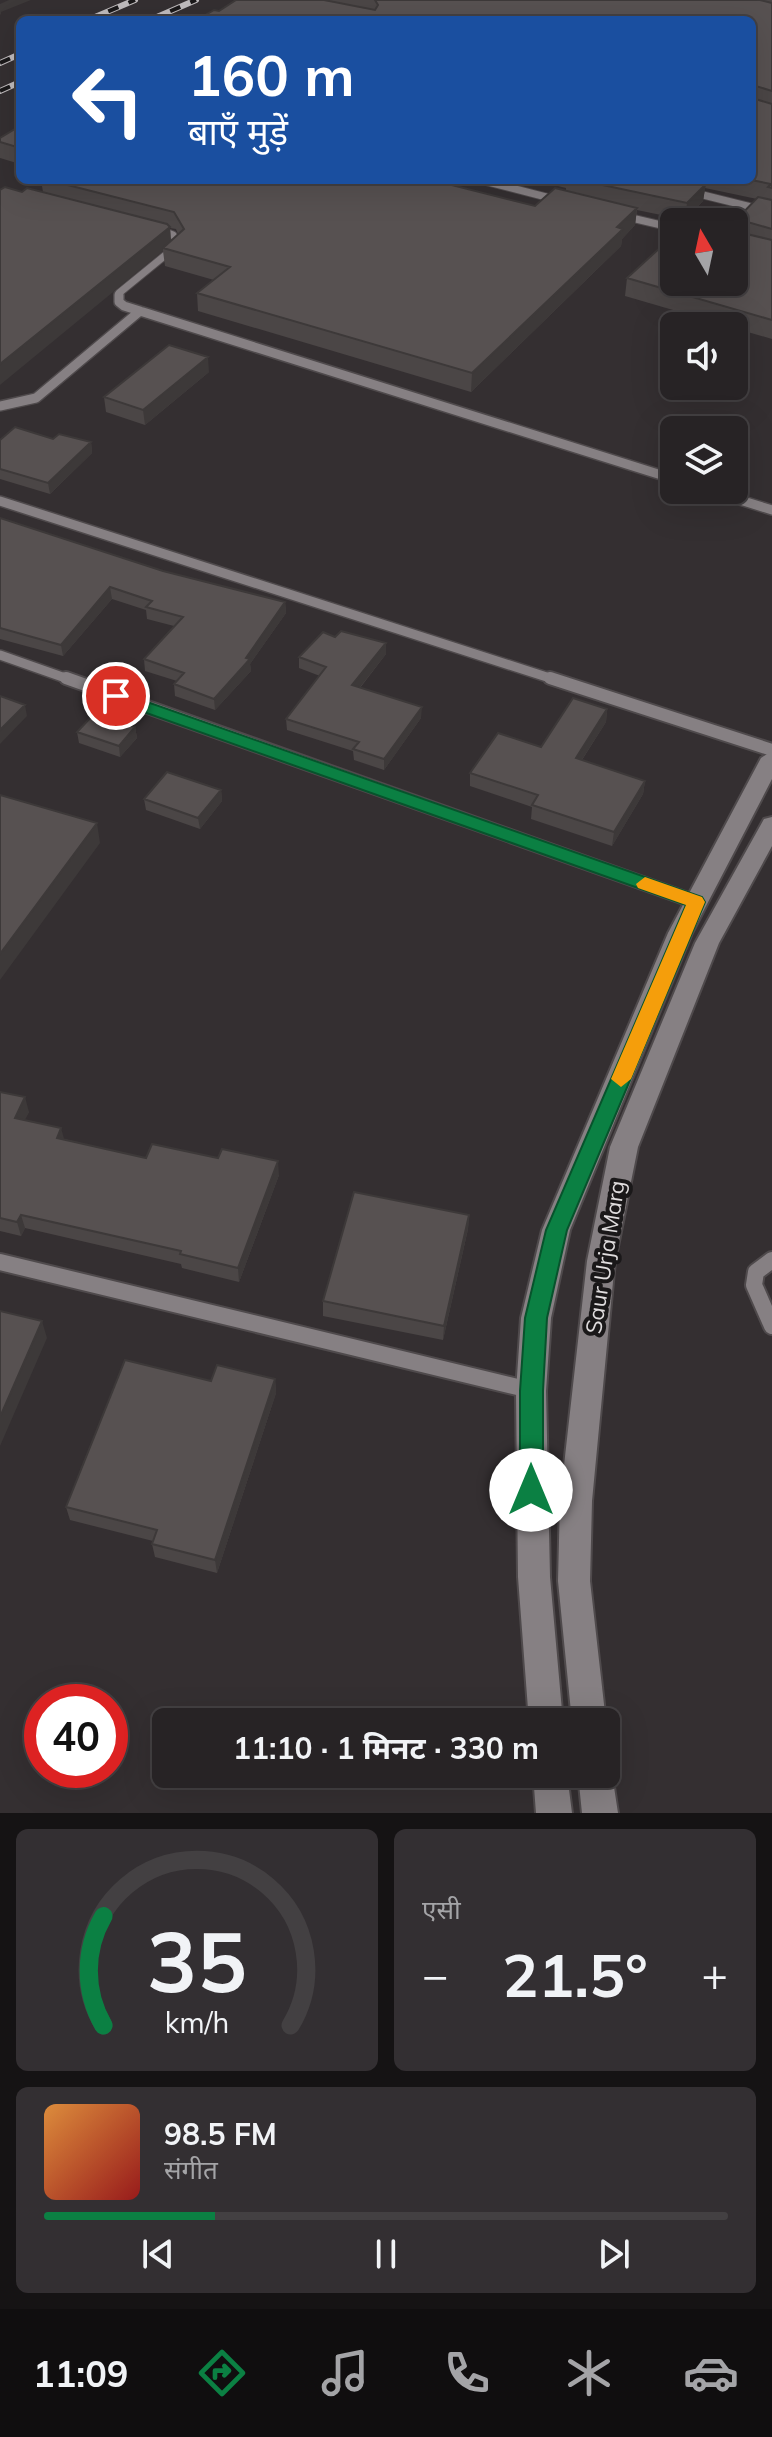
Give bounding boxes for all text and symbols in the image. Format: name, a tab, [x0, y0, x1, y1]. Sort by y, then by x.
text: 160 m	[188, 40, 355, 110]
icon: left	[56, 48, 160, 152]
text: बाएँ मुड़ें	[188, 109, 288, 154]
north arrow	[660, 208, 748, 296]
map controls	[660, 208, 748, 504]
button: sound	[660, 312, 748, 400]
button: layers	[660, 416, 748, 504]
pin	[82, 662, 150, 730]
icon: arrive	[94, 674, 138, 718]
street label: Saur Urja Marg	[579, 1178, 631, 1336]
position arrow	[489, 1448, 573, 1532]
speed limit sign: 40	[24, 1684, 128, 1788]
text: 11:10 · 1 मिनट · 330 m	[233, 1729, 539, 1767]
text: एसी	[422, 1893, 461, 1926]
text: 35	[147, 1908, 247, 2013]
text: 21.5°	[502, 1937, 648, 2012]
text: −	[422, 1947, 448, 2002]
text: +	[702, 1947, 728, 2002]
text: km/h	[165, 2004, 229, 2040]
text: 98.5 FM	[164, 2115, 277, 2153]
text: संगीत	[164, 2153, 218, 2186]
icon: previous	[136, 2232, 180, 2276]
icon: pause	[364, 2232, 408, 2276]
icon: next	[592, 2232, 636, 2276]
icon: directions	[194, 2345, 250, 2401]
icon: music	[317, 2345, 373, 2401]
icon: phone	[439, 2345, 495, 2401]
icon: climate	[561, 2345, 617, 2401]
icon: car	[683, 2345, 739, 2401]
text: 11:09	[33, 2351, 128, 2396]

